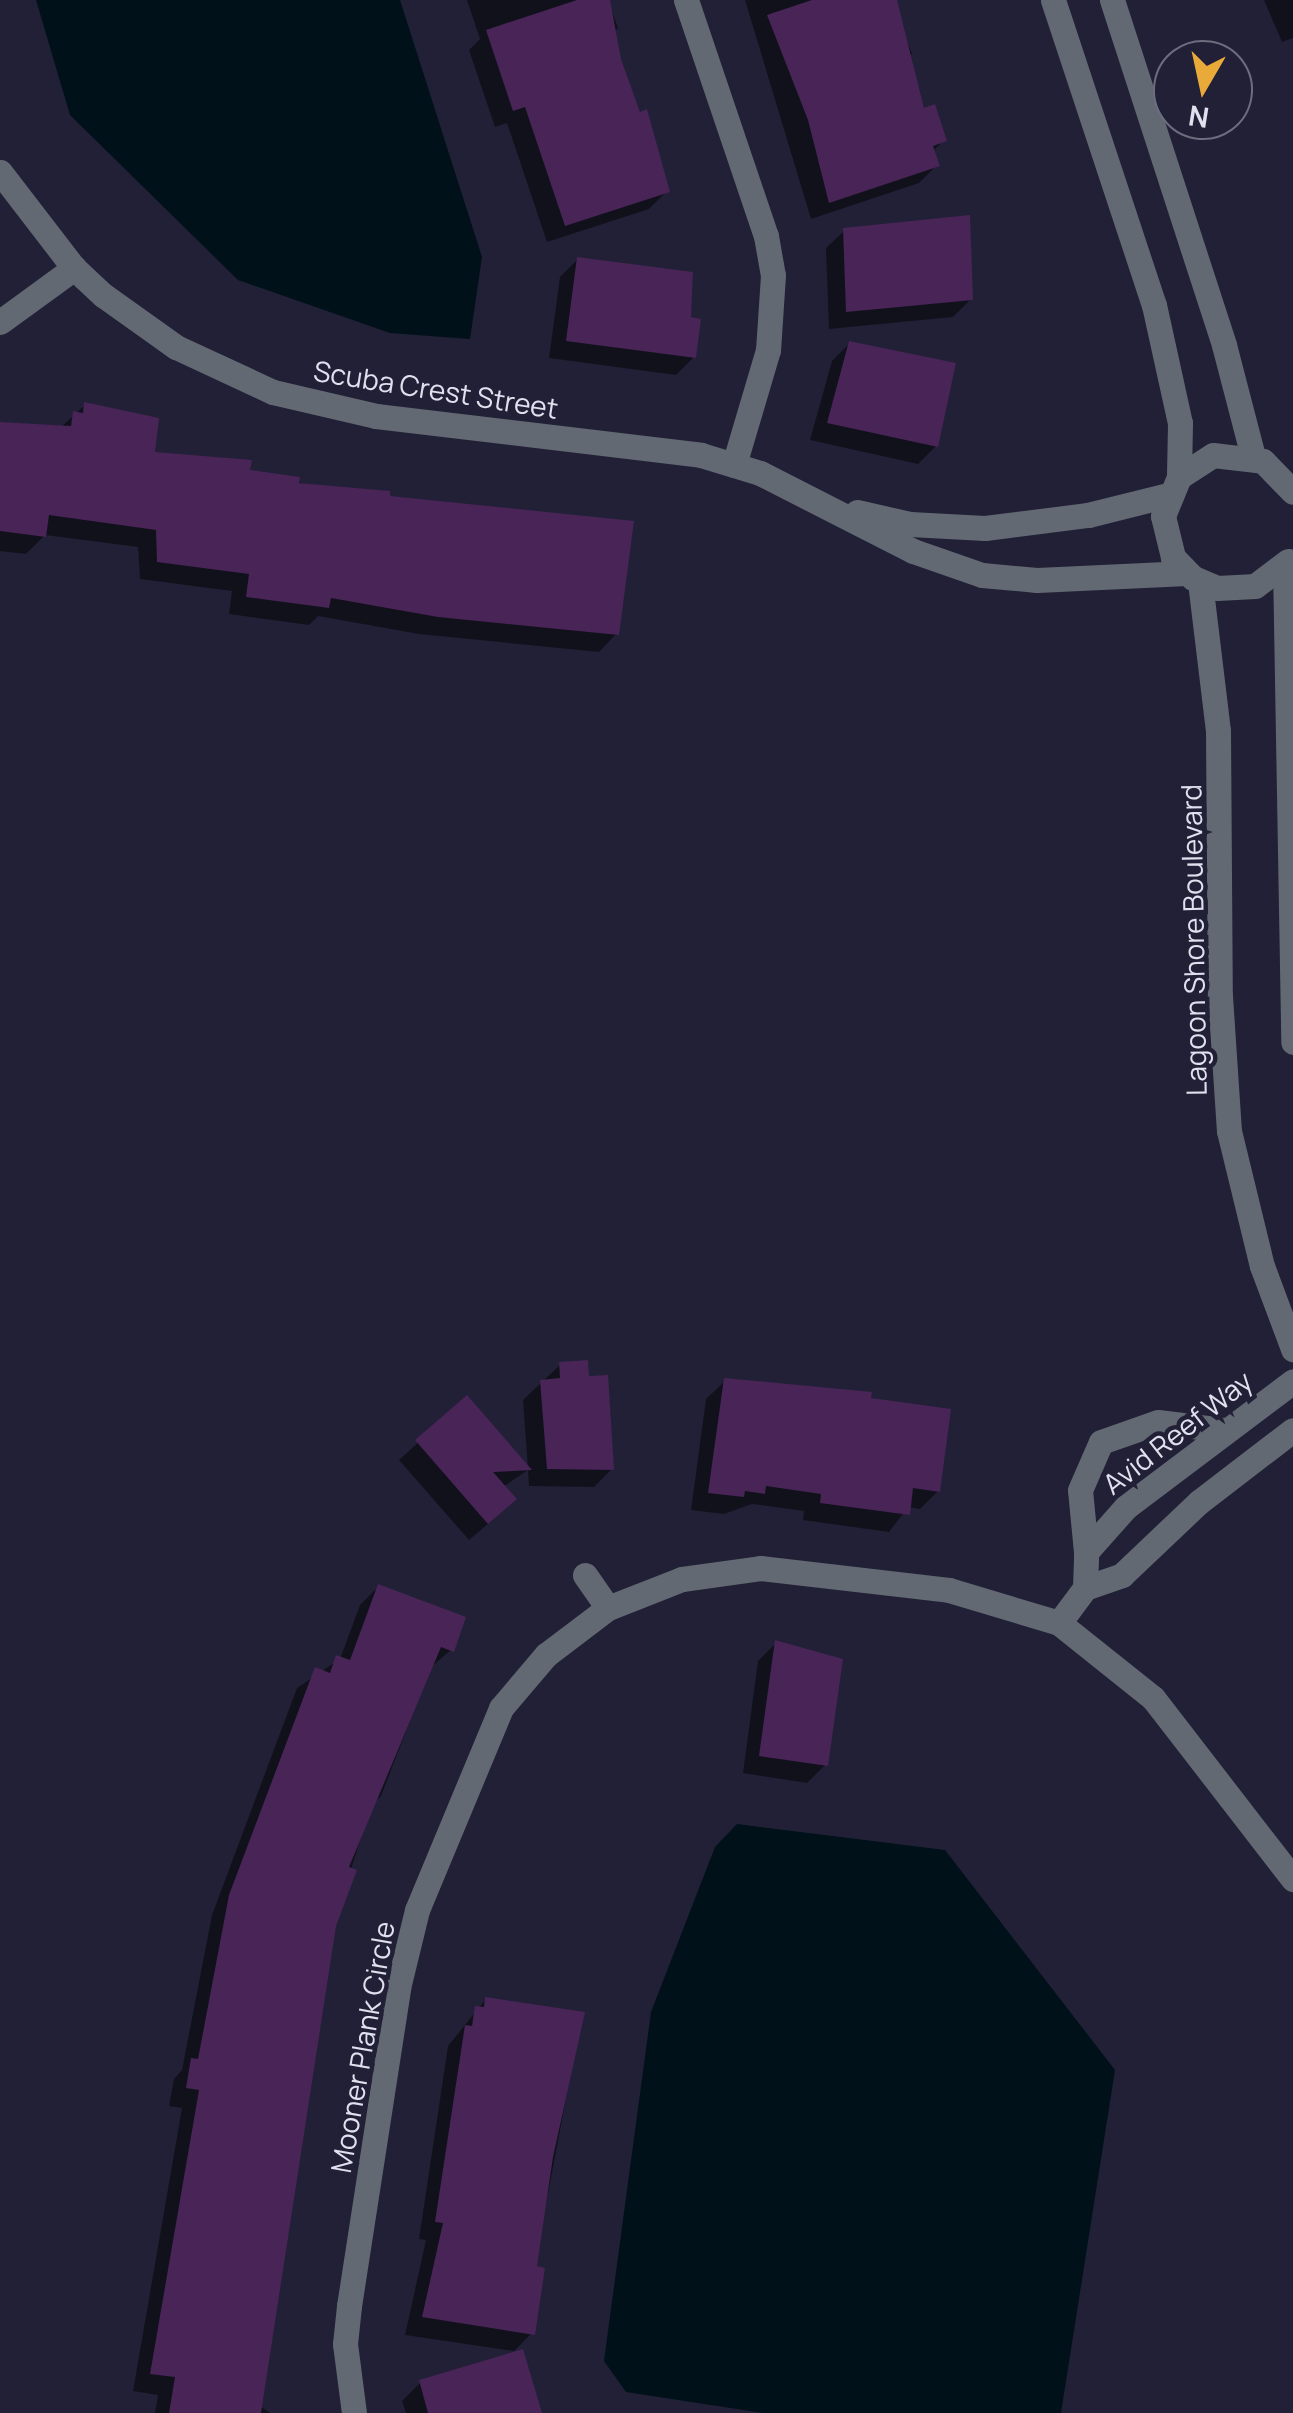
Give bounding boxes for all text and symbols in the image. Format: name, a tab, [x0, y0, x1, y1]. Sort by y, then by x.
north arrow	[1153, 40, 1253, 140]
text: N	[1186, 97, 1212, 138]
street label: Scuba Crest Street	[311, 353, 561, 425]
street label: Lagoon Shore Boulevard	[1173, 784, 1213, 1096]
street label: Avid Reef Way	[1096, 1363, 1258, 1501]
street label: Mooner Plank Circle	[323, 1919, 401, 2175]

